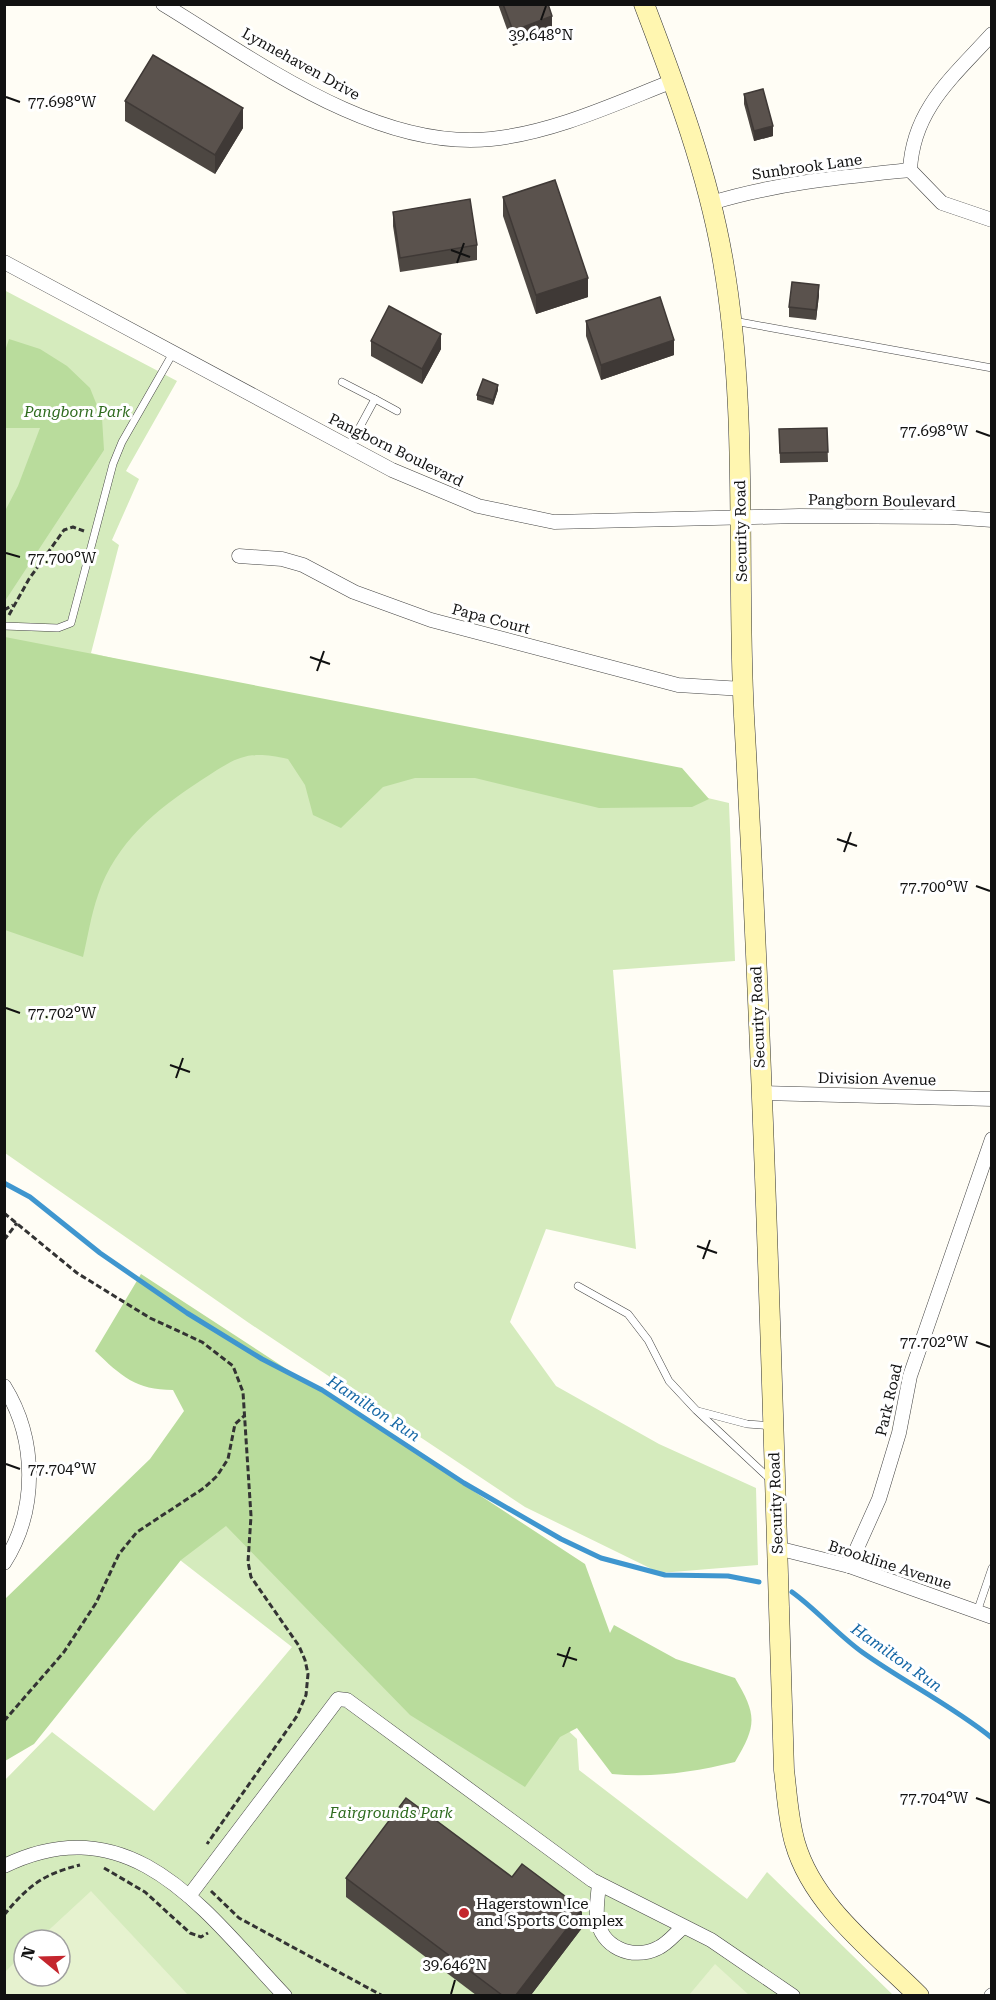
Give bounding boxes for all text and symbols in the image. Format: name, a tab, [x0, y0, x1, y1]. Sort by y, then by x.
street label: Lynnehaven Drive	[239, 24, 363, 104]
text: 39.648°N	[508, 26, 574, 44]
text: 77.698°W	[28, 93, 97, 111]
street label: Sunbrook Lane	[751, 150, 863, 184]
park label: Pangborn Park	[23, 403, 131, 421]
street label: Pangborn Boulevard	[326, 410, 467, 491]
text: 77.698°W	[900, 422, 969, 440]
street label: Security Road	[731, 480, 751, 582]
street label: Pangborn Boulevard	[808, 491, 956, 511]
text: 77.700°W	[28, 549, 97, 567]
street label: Papa Court	[450, 600, 533, 638]
text: 77.700°W	[900, 878, 969, 896]
street label: Security Road	[747, 965, 769, 1068]
text: 77.702°W	[28, 1004, 97, 1022]
street label: Division Avenue	[818, 1069, 936, 1089]
text: 77.702°W	[900, 1333, 969, 1351]
street label: Park Road	[872, 1362, 906, 1438]
water label: Hamilton Run	[323, 1371, 424, 1445]
street label: Security Road	[765, 1451, 787, 1554]
text: 77.704°W	[28, 1460, 97, 1478]
street label: Brookline Avenue	[826, 1537, 954, 1593]
water label: Hamilton Run	[847, 1619, 946, 1696]
text: 77.704°W	[900, 1789, 969, 1807]
park label: Fairgrounds Park	[328, 1804, 454, 1822]
place label: Hagerstown Ice and Sports Complex	[476, 1895, 624, 1930]
marker: Hagerstown Ice and Sports Complex	[457, 1906, 471, 1920]
north arrow	[12, 1928, 72, 1988]
text: N	[17, 1944, 39, 1962]
text: 39.646°N	[422, 1956, 488, 1974]

